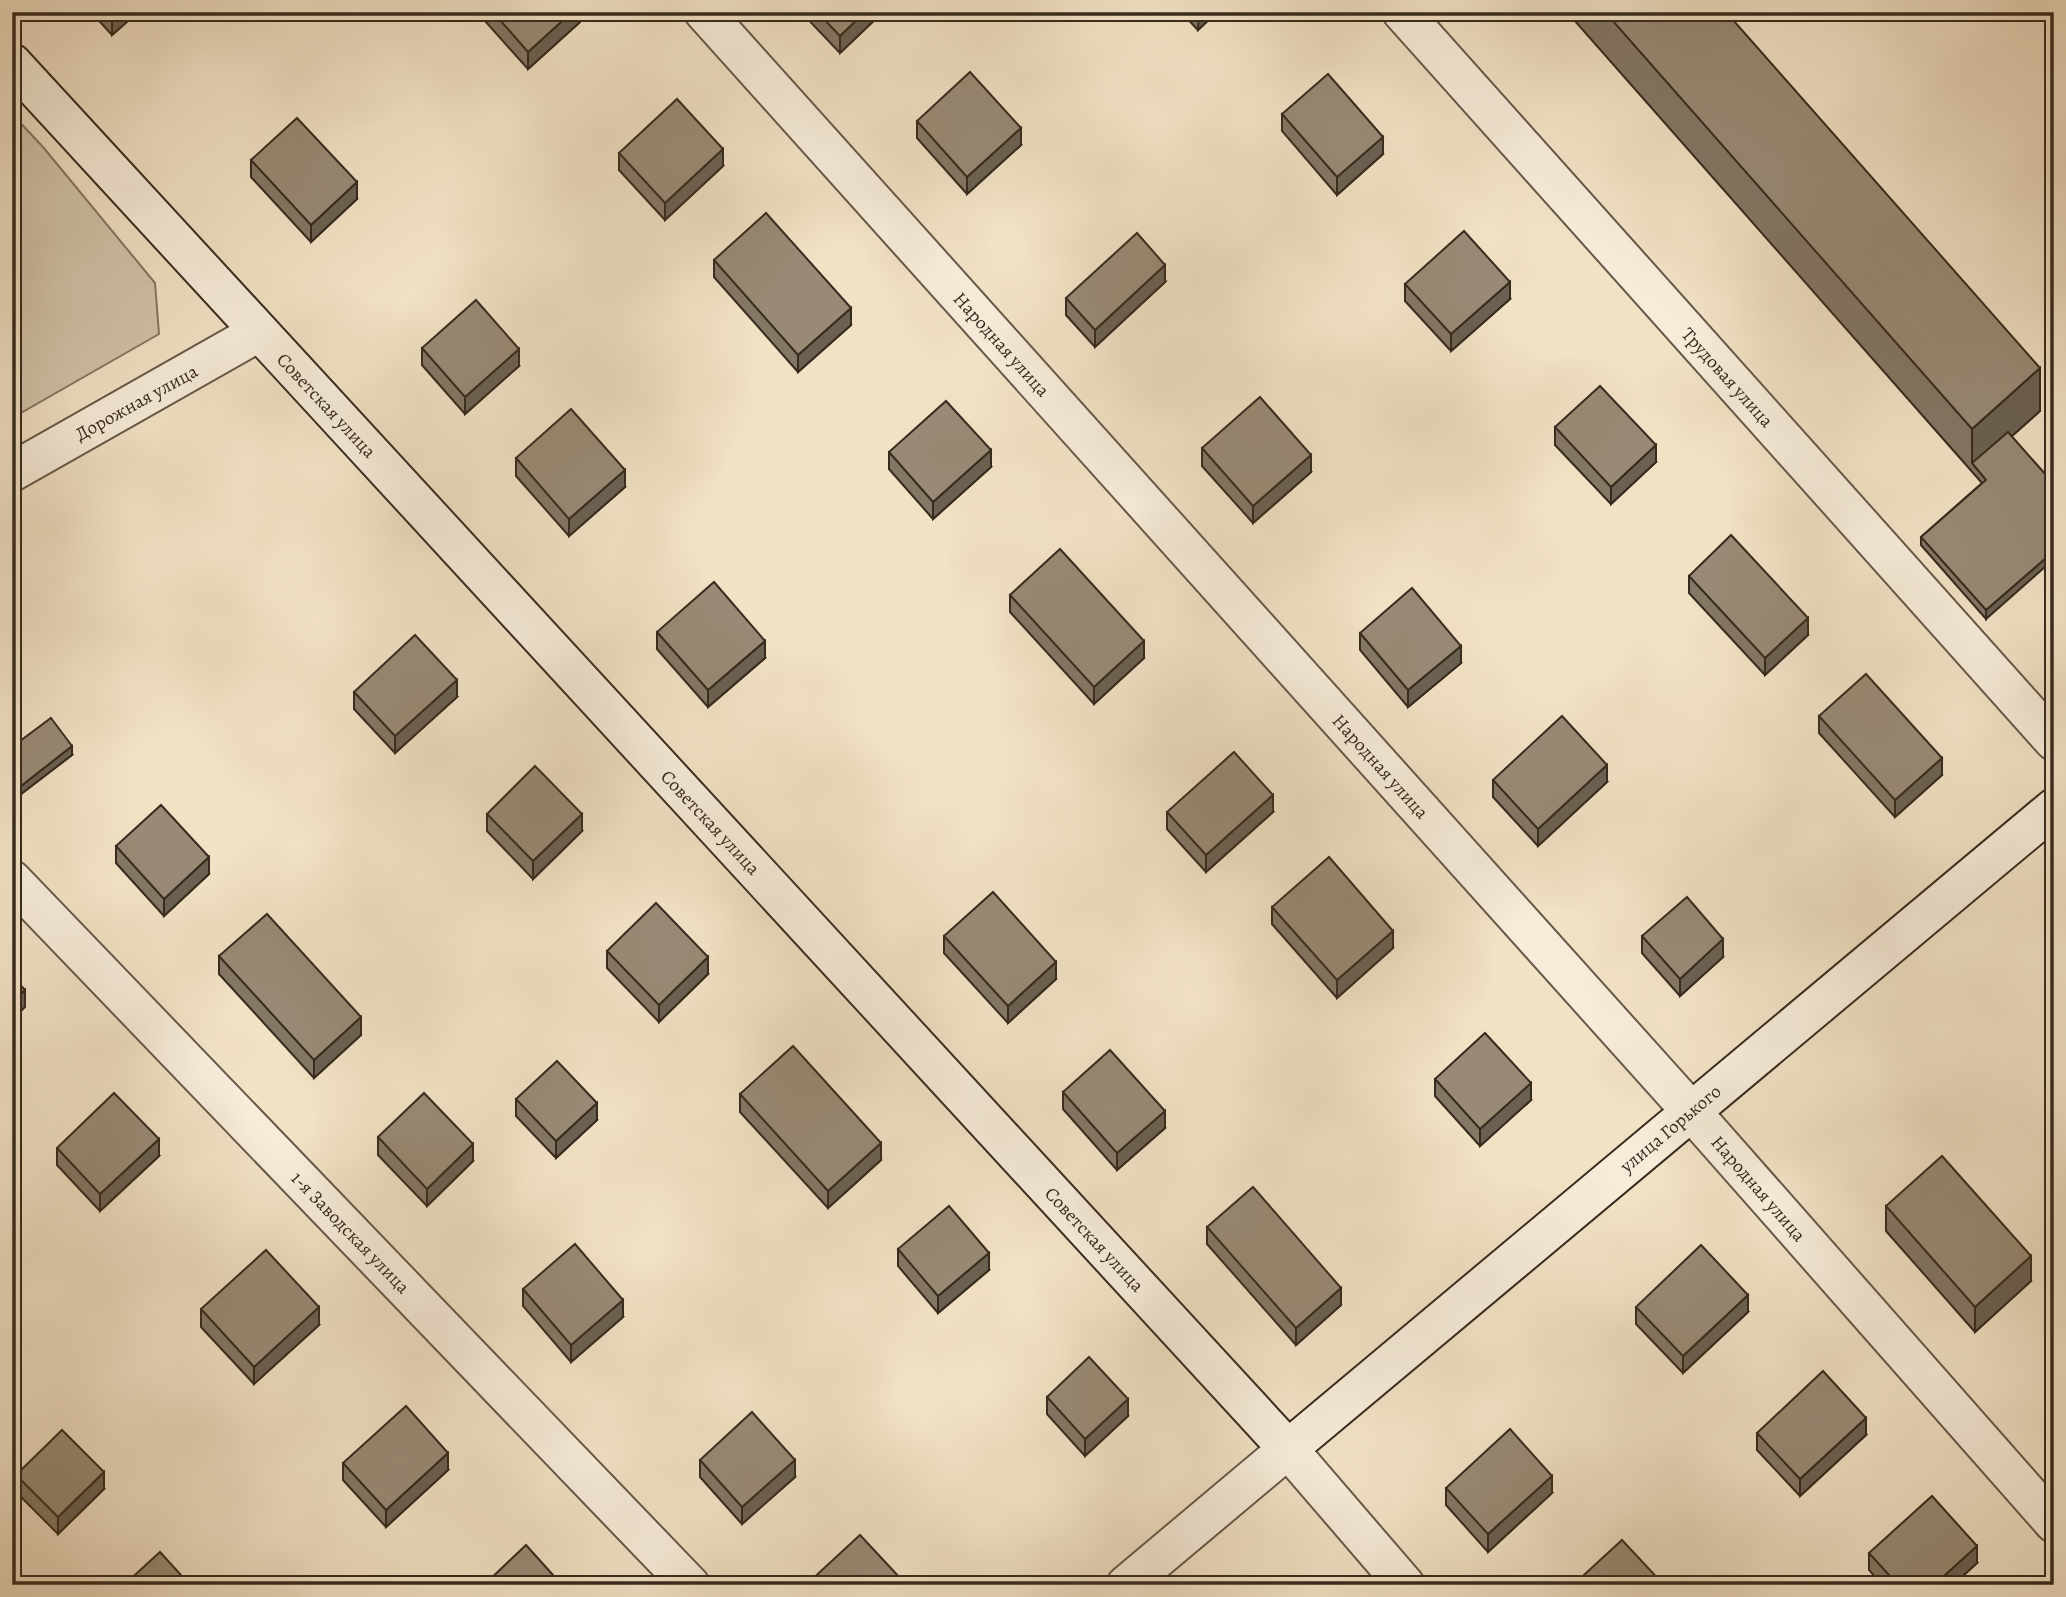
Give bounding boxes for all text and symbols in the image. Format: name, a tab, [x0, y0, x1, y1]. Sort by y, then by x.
street label: Народная улица	[947, 287, 1056, 403]
street label: Трудовая улица	[1675, 322, 1779, 433]
street label: Советская улица	[271, 347, 382, 464]
street label: Дорожная улица	[70, 358, 203, 447]
street label: Народная улица	[1326, 709, 1435, 825]
street label: Советская улица	[655, 764, 766, 881]
street label: улица Горького	[1614, 1079, 1727, 1179]
street label: Народная улица	[1705, 1130, 1812, 1248]
street label: 1-я Заводская улица	[285, 1166, 416, 1300]
street label: Советская улица	[1039, 1181, 1150, 1298]

